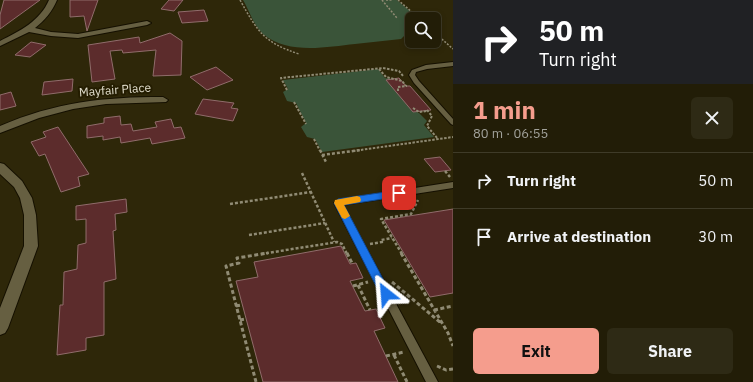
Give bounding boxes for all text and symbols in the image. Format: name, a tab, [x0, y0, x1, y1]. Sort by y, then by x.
map controls	[405, 12, 441, 48]
button: search	[405, 12, 441, 48]
text: 50 m	[539, 12, 604, 49]
icon: right	[473, 16, 525, 68]
text: Turn right	[539, 48, 617, 71]
street label: Mayfair Place	[78, 79, 152, 99]
text: 1 min	[473, 94, 536, 126]
button: close	[691, 97, 733, 139]
text: 80 m · 06:55	[473, 125, 548, 142]
icon: right	[473, 170, 495, 192]
text: Turn right	[507, 171, 576, 190]
text: 50 m	[698, 171, 733, 190]
pin	[382, 176, 416, 210]
icon: arrive	[388, 182, 410, 204]
icon: arrive	[473, 226, 495, 248]
text: Arrive at destination	[507, 227, 651, 246]
text: 30 m	[698, 227, 733, 246]
position arrow	[365, 273, 407, 315]
button: Exit	[473, 328, 599, 374]
button: Share	[607, 328, 733, 374]

